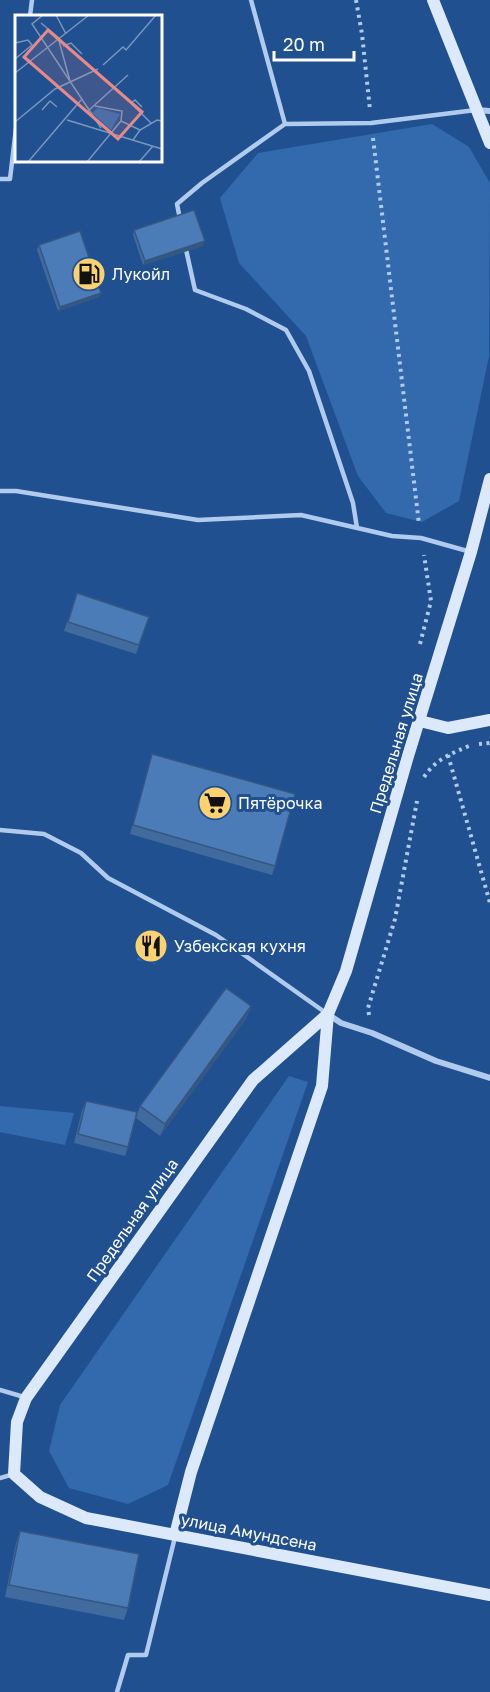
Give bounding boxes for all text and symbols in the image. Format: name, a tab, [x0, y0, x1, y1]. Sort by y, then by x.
inset map	[15, 15, 162, 162]
scale bar	[274, 24, 354, 62]
text: 20 m	[283, 33, 325, 55]
fuel station icon: Лукойл	[71, 256, 107, 292]
place label: Лукойл	[112, 264, 170, 284]
street label: Предельная улица	[365, 670, 427, 816]
supermarket icon: Пятёрочка	[197, 785, 233, 821]
place label: Пятёрочка	[238, 793, 322, 813]
restaurant icon: Узбекская кухня	[133, 928, 169, 964]
place label: Узбекская кухня	[174, 936, 306, 956]
street label: Предельная улица	[82, 1154, 182, 1286]
street label: улица Амундсена	[179, 1509, 319, 1555]

